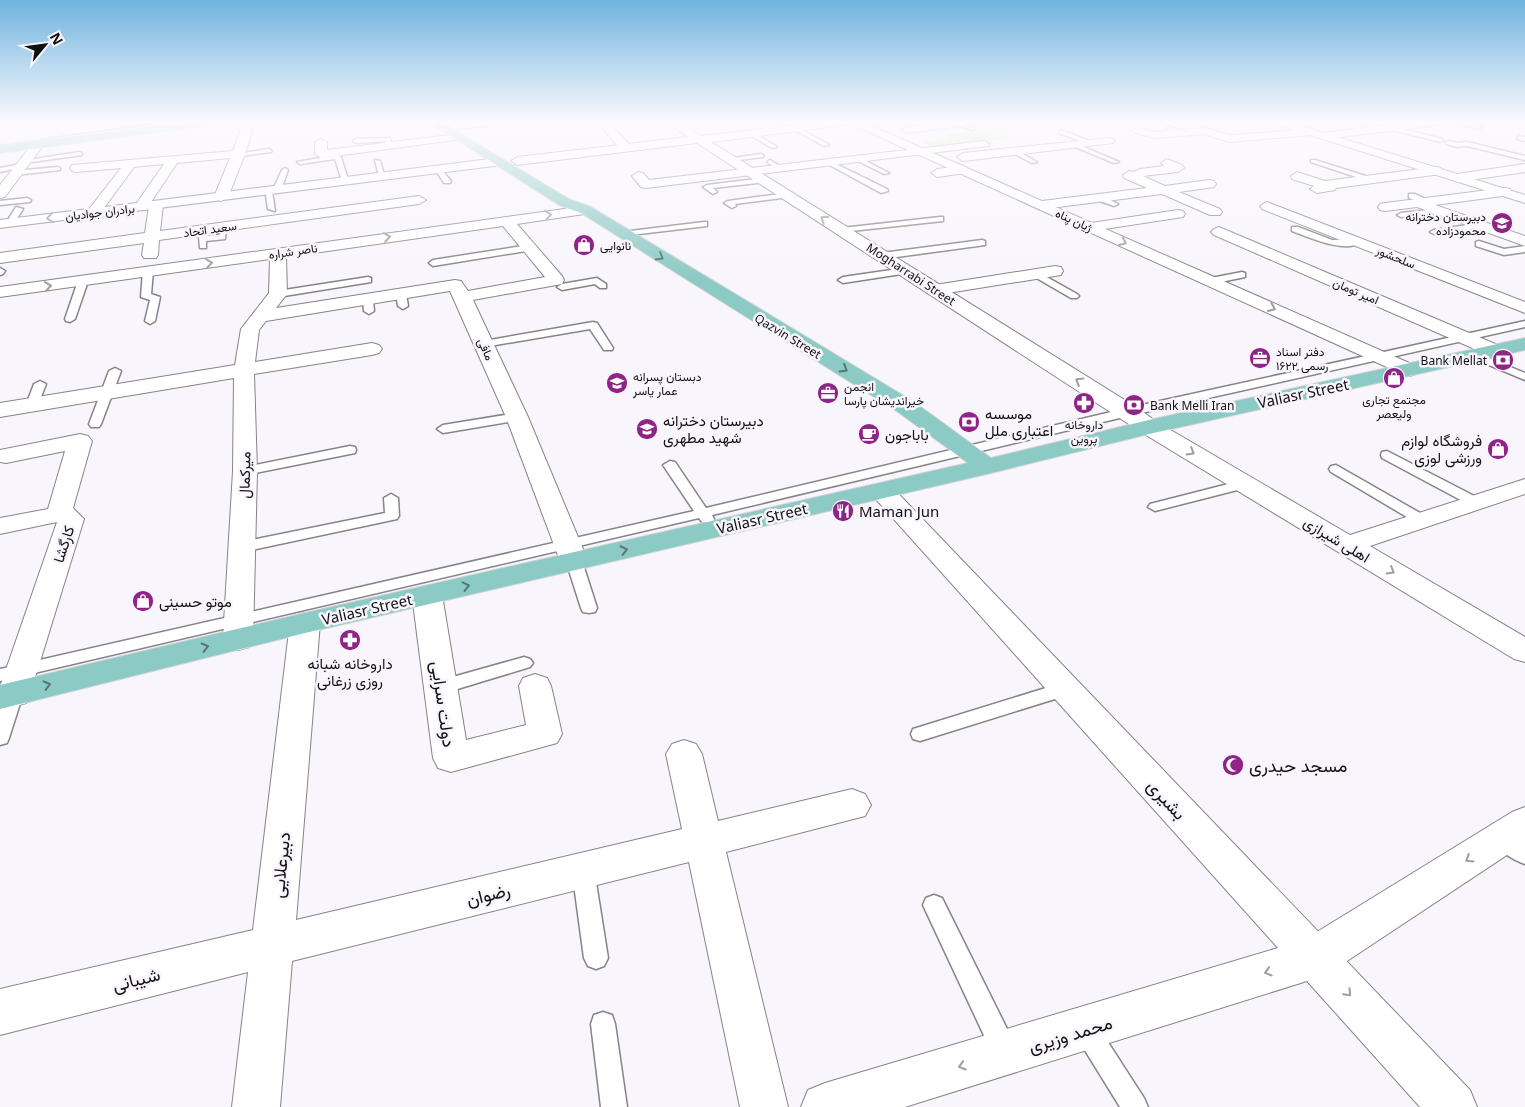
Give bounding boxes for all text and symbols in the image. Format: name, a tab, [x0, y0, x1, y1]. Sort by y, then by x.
north arrow	[20, 20, 70, 70]
text: N	[46, 29, 68, 48]
street label: برادران جوادیان	[64, 199, 136, 225]
street label: ژیان پناه	[1053, 204, 1096, 236]
place label: دبیرستان دخترانه محمودزاده	[1405, 208, 1486, 239]
one-way arrow	[545, 210, 553, 221]
school or university icon: دبیرستان دخترانه محمودزاده	[1490, 211, 1514, 235]
one-way arrow	[46, 212, 54, 223]
one-way arrow	[820, 216, 829, 225]
street label: سعید اتحاد	[182, 217, 238, 241]
one-way arrow	[383, 233, 392, 243]
shop icon: نانوایی	[572, 233, 596, 257]
one-way arrow	[1118, 235, 1127, 245]
place label: نانوایی	[600, 237, 631, 254]
street label: ناصر شراره	[267, 239, 319, 263]
street label: Mogharrabi Street	[863, 239, 959, 310]
street label: سلحشور	[1373, 241, 1418, 273]
one-way arrow	[655, 251, 664, 261]
one-way arrow	[205, 258, 213, 269]
street label: امیر تومان	[1330, 274, 1382, 308]
one-way arrow	[44, 281, 53, 291]
one-way arrow	[1267, 302, 1276, 313]
street label: Qazvin Street	[751, 309, 825, 363]
street label: مافی	[474, 335, 498, 363]
place label: دفتر اسناد رسمی ۱۶۲۲	[1276, 343, 1328, 374]
office icon: دفتر اسناد رسمی ۱۶۲۲	[1248, 346, 1272, 370]
bank icon: Bank Mellat	[1491, 348, 1515, 372]
place label: Bank Mellat	[1421, 352, 1488, 369]
one-way arrow	[838, 363, 847, 373]
shop icon: مجتمع تجاری ولیعصر	[1382, 366, 1406, 390]
place label: دبستان پسرانه عمار یاسر	[632, 368, 702, 399]
school or university icon: دبستان پسرانه عمار یاسر	[605, 371, 629, 395]
street label: Valiasr Street	[1256, 373, 1351, 412]
place label: انجمن خیراندیشان پارسا	[844, 378, 924, 409]
one-way arrow	[1076, 378, 1085, 387]
office icon: انجمن خیراندیشان پارسا	[816, 381, 840, 405]
pharmacy icon: داروخانه پروین	[1072, 391, 1096, 415]
place label: مجتمع تجاری ولیعصر	[1362, 391, 1426, 422]
bank icon: Bank Melli Iran	[1122, 393, 1146, 417]
place label: Bank Melli Iran	[1150, 397, 1234, 414]
place label: موسسه اعتباری ملل	[985, 403, 1053, 441]
place label: دبیرستان دخترانه شهید مطهری	[663, 410, 764, 448]
bank icon: موسسه اعتباری ملل	[957, 410, 981, 434]
place label: داروخانه پروین	[1065, 416, 1104, 447]
school or university icon: دبیرستان دخترانه شهید مطهری	[635, 417, 659, 441]
cafe icon: باباجون	[857, 422, 881, 446]
place label: باباجون	[885, 424, 929, 444]
place label: فروشگاه لوازم ورزشی لوزی	[1401, 430, 1482, 468]
shop icon: فروشگاه لوازم ورزشی لوزی	[1486, 437, 1510, 461]
one-way arrow	[1185, 446, 1194, 456]
street label: میرکمال	[234, 451, 254, 499]
street label: Valiasr Street	[715, 498, 810, 538]
restaurant icon: Maman Jun	[831, 499, 855, 523]
place label: Maman Jun	[859, 501, 939, 521]
street label: اهلی شیرازی	[1300, 511, 1374, 568]
street label: کارگشا	[48, 523, 78, 565]
one-way arrow	[620, 545, 629, 556]
one-way arrow	[1385, 565, 1394, 575]
one-way arrow	[461, 581, 470, 592]
shop icon: موتو حسینی	[131, 589, 155, 613]
street label: Valiasr Street	[320, 589, 415, 629]
place label: موتو حسینی	[159, 591, 232, 612]
pharmacy icon: داروخانه شبانه روزی زرغانی	[338, 628, 362, 652]
one-way arrow	[201, 642, 210, 653]
place label: داروخانه شبانه روزی زرغانی	[307, 653, 393, 691]
street label: دولت سرایی	[426, 659, 462, 749]
one-way arrow	[43, 680, 52, 691]
mosque icon: مسجد حیدری	[1221, 753, 1245, 777]
place label: مسجد حیدری	[1249, 753, 1347, 777]
street label: بشیری	[1142, 774, 1192, 824]
street label: دبیرعلایی	[265, 831, 295, 899]
one-way arrow	[1466, 853, 1475, 862]
street label: رضوان	[464, 877, 512, 911]
street label: شیبانی	[110, 961, 162, 997]
one-way arrow	[1264, 967, 1273, 977]
one-way arrow	[1342, 988, 1351, 997]
street label: محمد وزیری	[1025, 1010, 1115, 1058]
one-way arrow	[958, 1061, 967, 1071]

